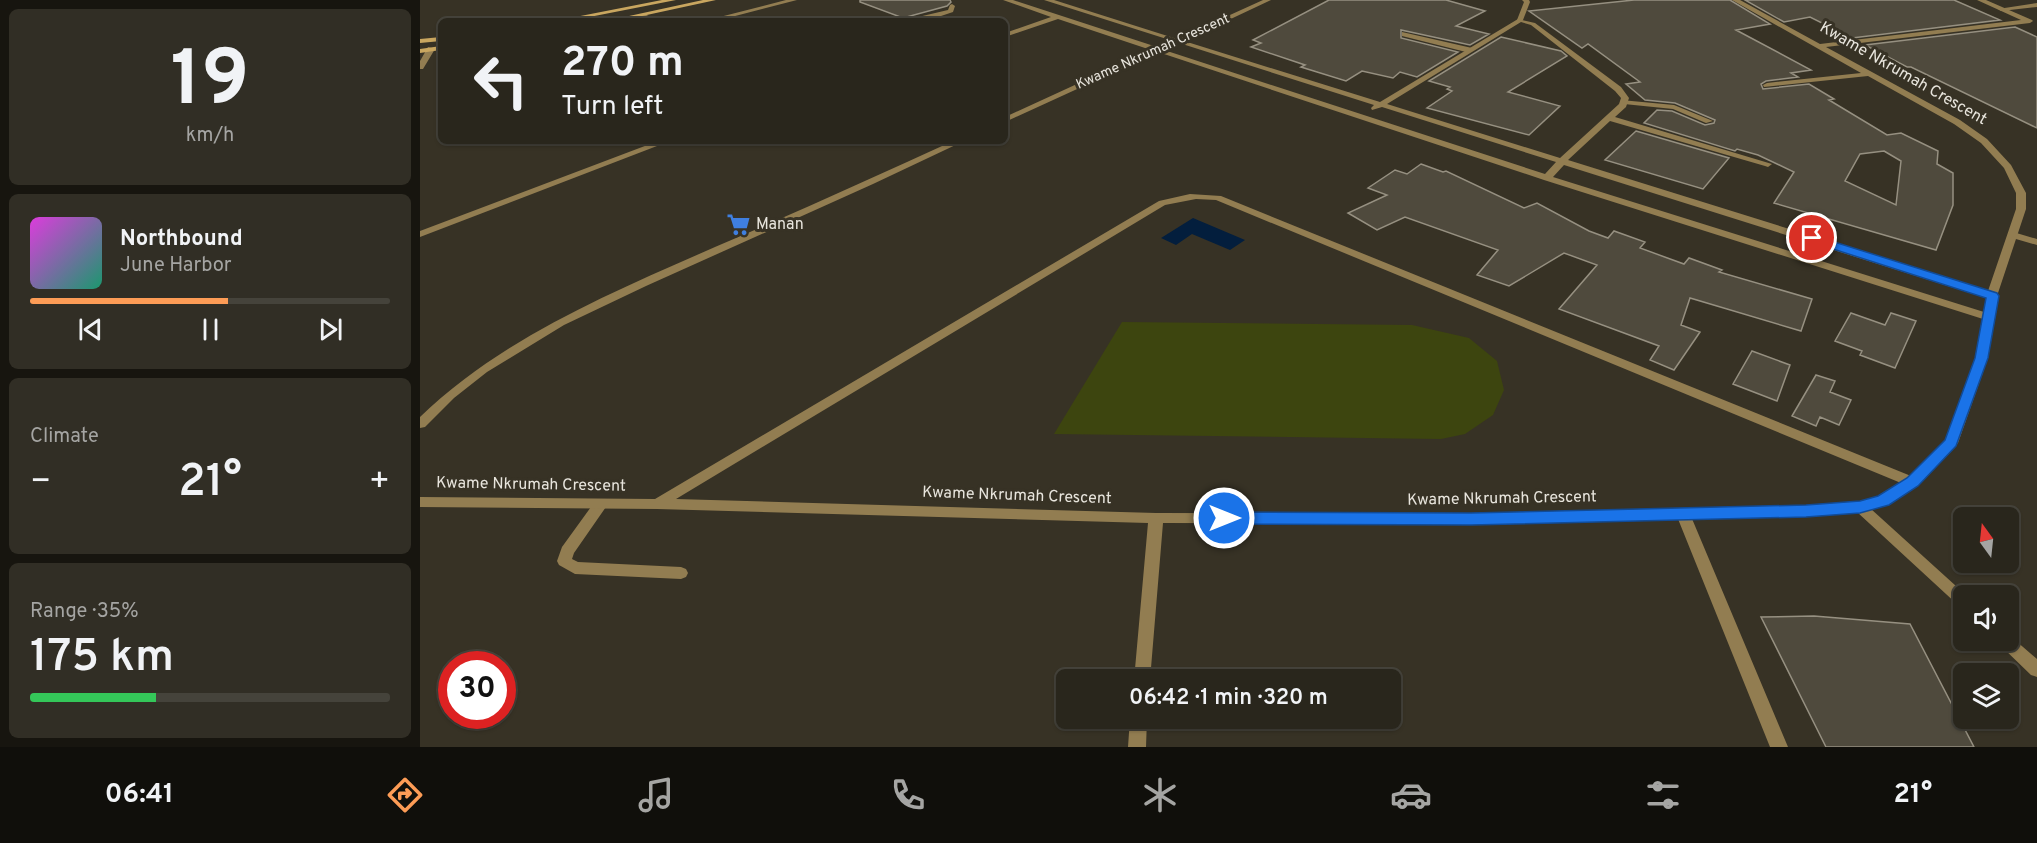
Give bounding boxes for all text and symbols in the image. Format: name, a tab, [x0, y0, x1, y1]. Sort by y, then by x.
street label: Kwame Nkrumah Crescent	[1074, 10, 1232, 94]
street label: Kwame Nkrumah Crescent	[1816, 18, 1990, 130]
text: 19	[170, 34, 250, 133]
text: 270 m	[561, 38, 684, 91]
icon: left	[462, 42, 540, 120]
text: Turn left	[561, 90, 663, 124]
text: km/h	[186, 123, 234, 149]
supermarket icon: Manan	[725, 212, 751, 238]
pin	[1786, 212, 1837, 263]
place label: Manan	[756, 215, 804, 235]
icon: arrive	[1795, 221, 1828, 254]
text: Northbound	[120, 226, 243, 253]
text: June Harbor	[120, 253, 232, 279]
icon: previous	[74, 313, 107, 346]
icon: pause	[194, 313, 227, 346]
icon: next	[314, 313, 347, 346]
text: Climate	[30, 424, 99, 450]
text: 21°	[178, 455, 242, 512]
text: −	[30, 462, 51, 504]
text: +	[369, 462, 390, 504]
street label: Kwame Nkrumah Crescent	[436, 473, 626, 497]
street label: Kwame Nkrumah Crescent	[922, 483, 1112, 509]
position arrow	[1192, 486, 1256, 550]
street label: Kwame Nkrumah Crescent	[1407, 487, 1597, 511]
north arrow	[1953, 507, 2019, 573]
map controls	[1953, 507, 2019, 729]
button: sound	[1953, 585, 2019, 651]
text: Range · 35%	[30, 599, 139, 625]
text: 175 km	[30, 630, 174, 687]
speed limit sign: 30	[438, 651, 516, 729]
button: layers	[1953, 663, 2019, 729]
text: 06:42 · 1 min · 320 m	[1129, 685, 1328, 712]
icon: directions	[384, 774, 426, 816]
icon: music	[635, 774, 677, 816]
icon: phone	[887, 774, 929, 816]
icon: climate	[1139, 774, 1181, 816]
icon: car	[1390, 774, 1432, 816]
icon: filters	[1642, 774, 1684, 816]
text: 06:41	[105, 778, 174, 812]
text: 21°	[1894, 778, 1932, 812]

